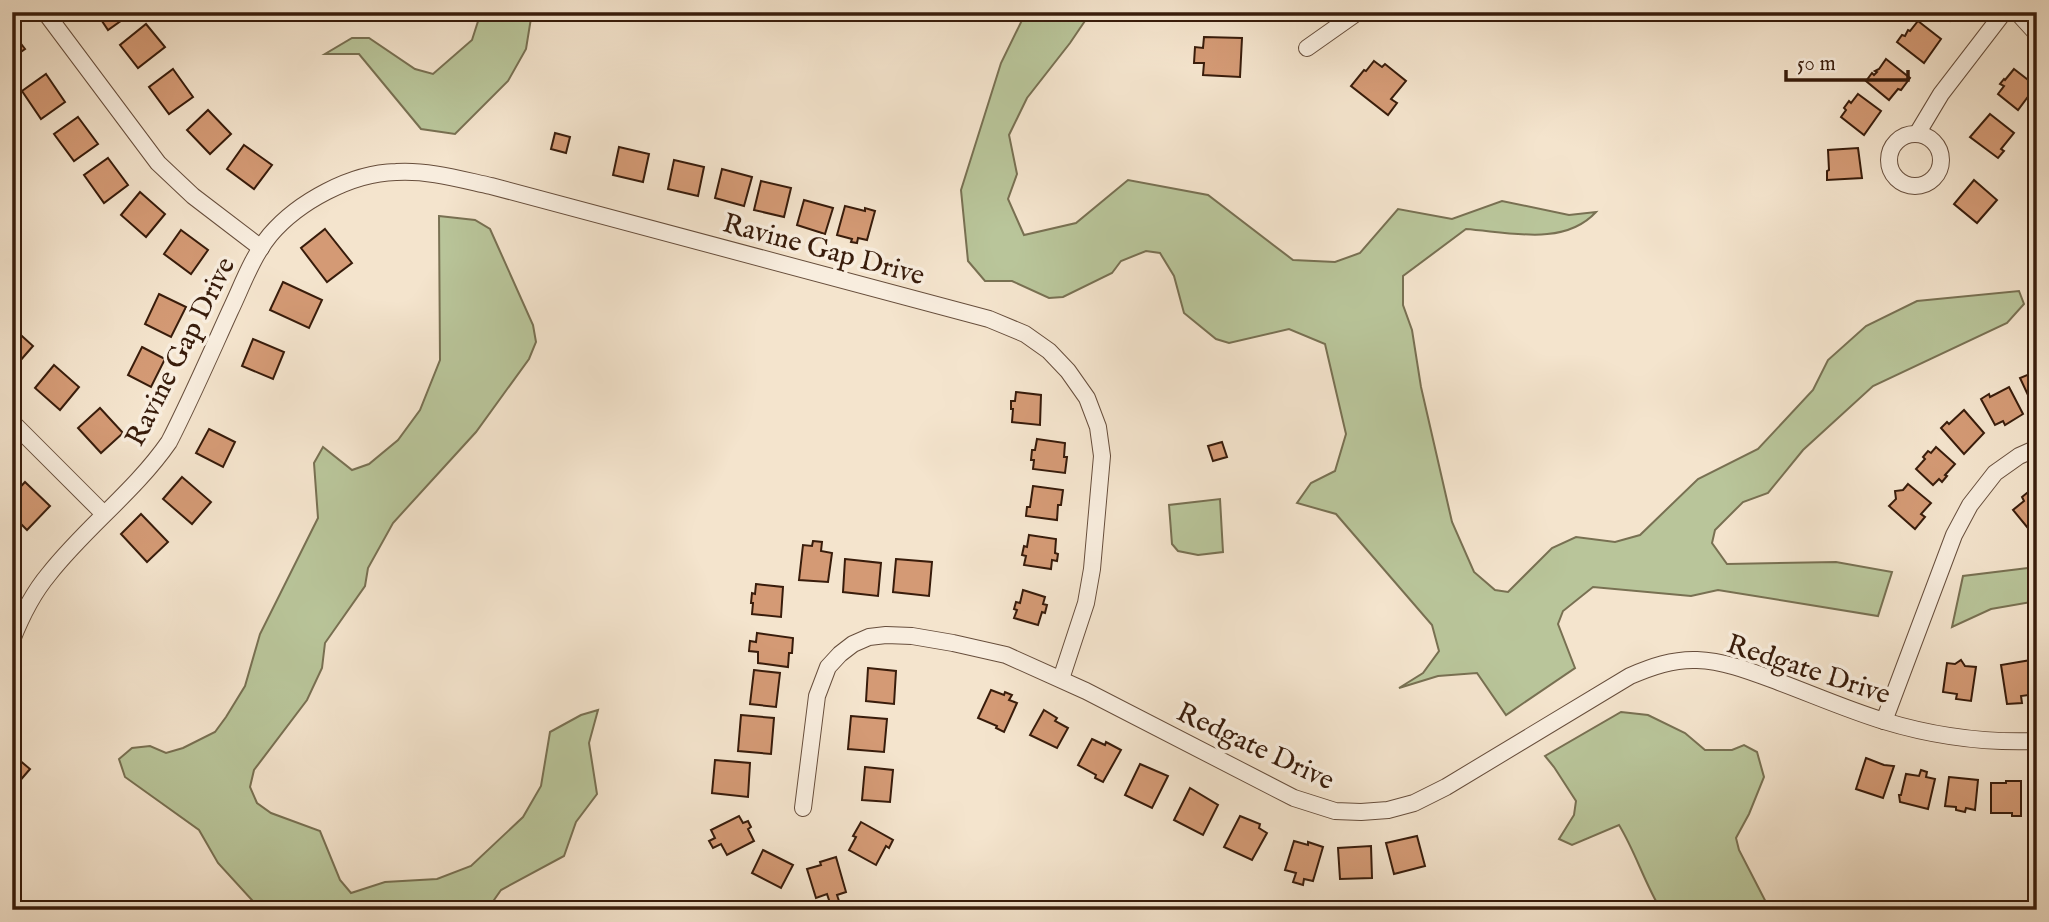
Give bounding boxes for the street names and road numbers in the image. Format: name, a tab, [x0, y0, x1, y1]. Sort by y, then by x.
street label: Ravine Gap Drive	[719, 207, 928, 294]
street label: Ravine Gap Drive	[119, 252, 244, 453]
street label: Redgate Drive	[1722, 627, 1895, 713]
street label: Redgate Drive	[1170, 695, 1340, 799]

